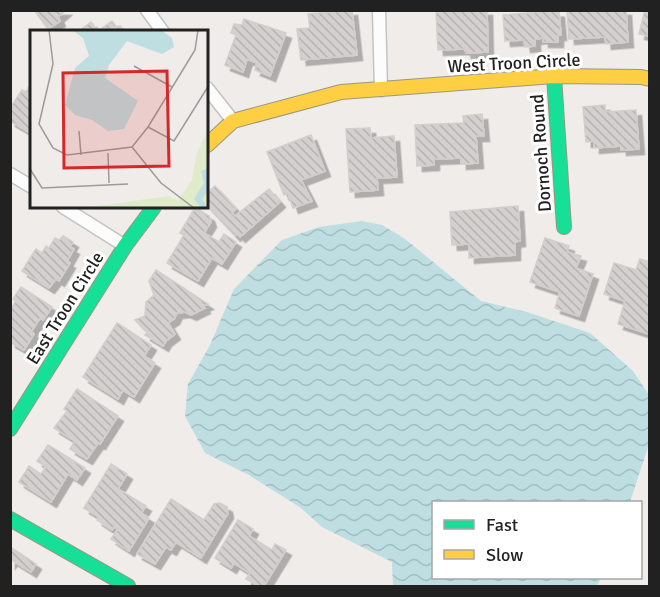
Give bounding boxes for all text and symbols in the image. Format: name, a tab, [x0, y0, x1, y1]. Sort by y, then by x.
inset map	[30, 30, 208, 208]
street label: West Troon Circle	[447, 49, 581, 77]
street label: Dornoch Round	[526, 93, 556, 213]
street label: East Troon Circle	[22, 248, 108, 368]
legend	[432, 501, 642, 579]
text: Fast	[486, 514, 518, 536]
text: Slow	[486, 544, 523, 566]

